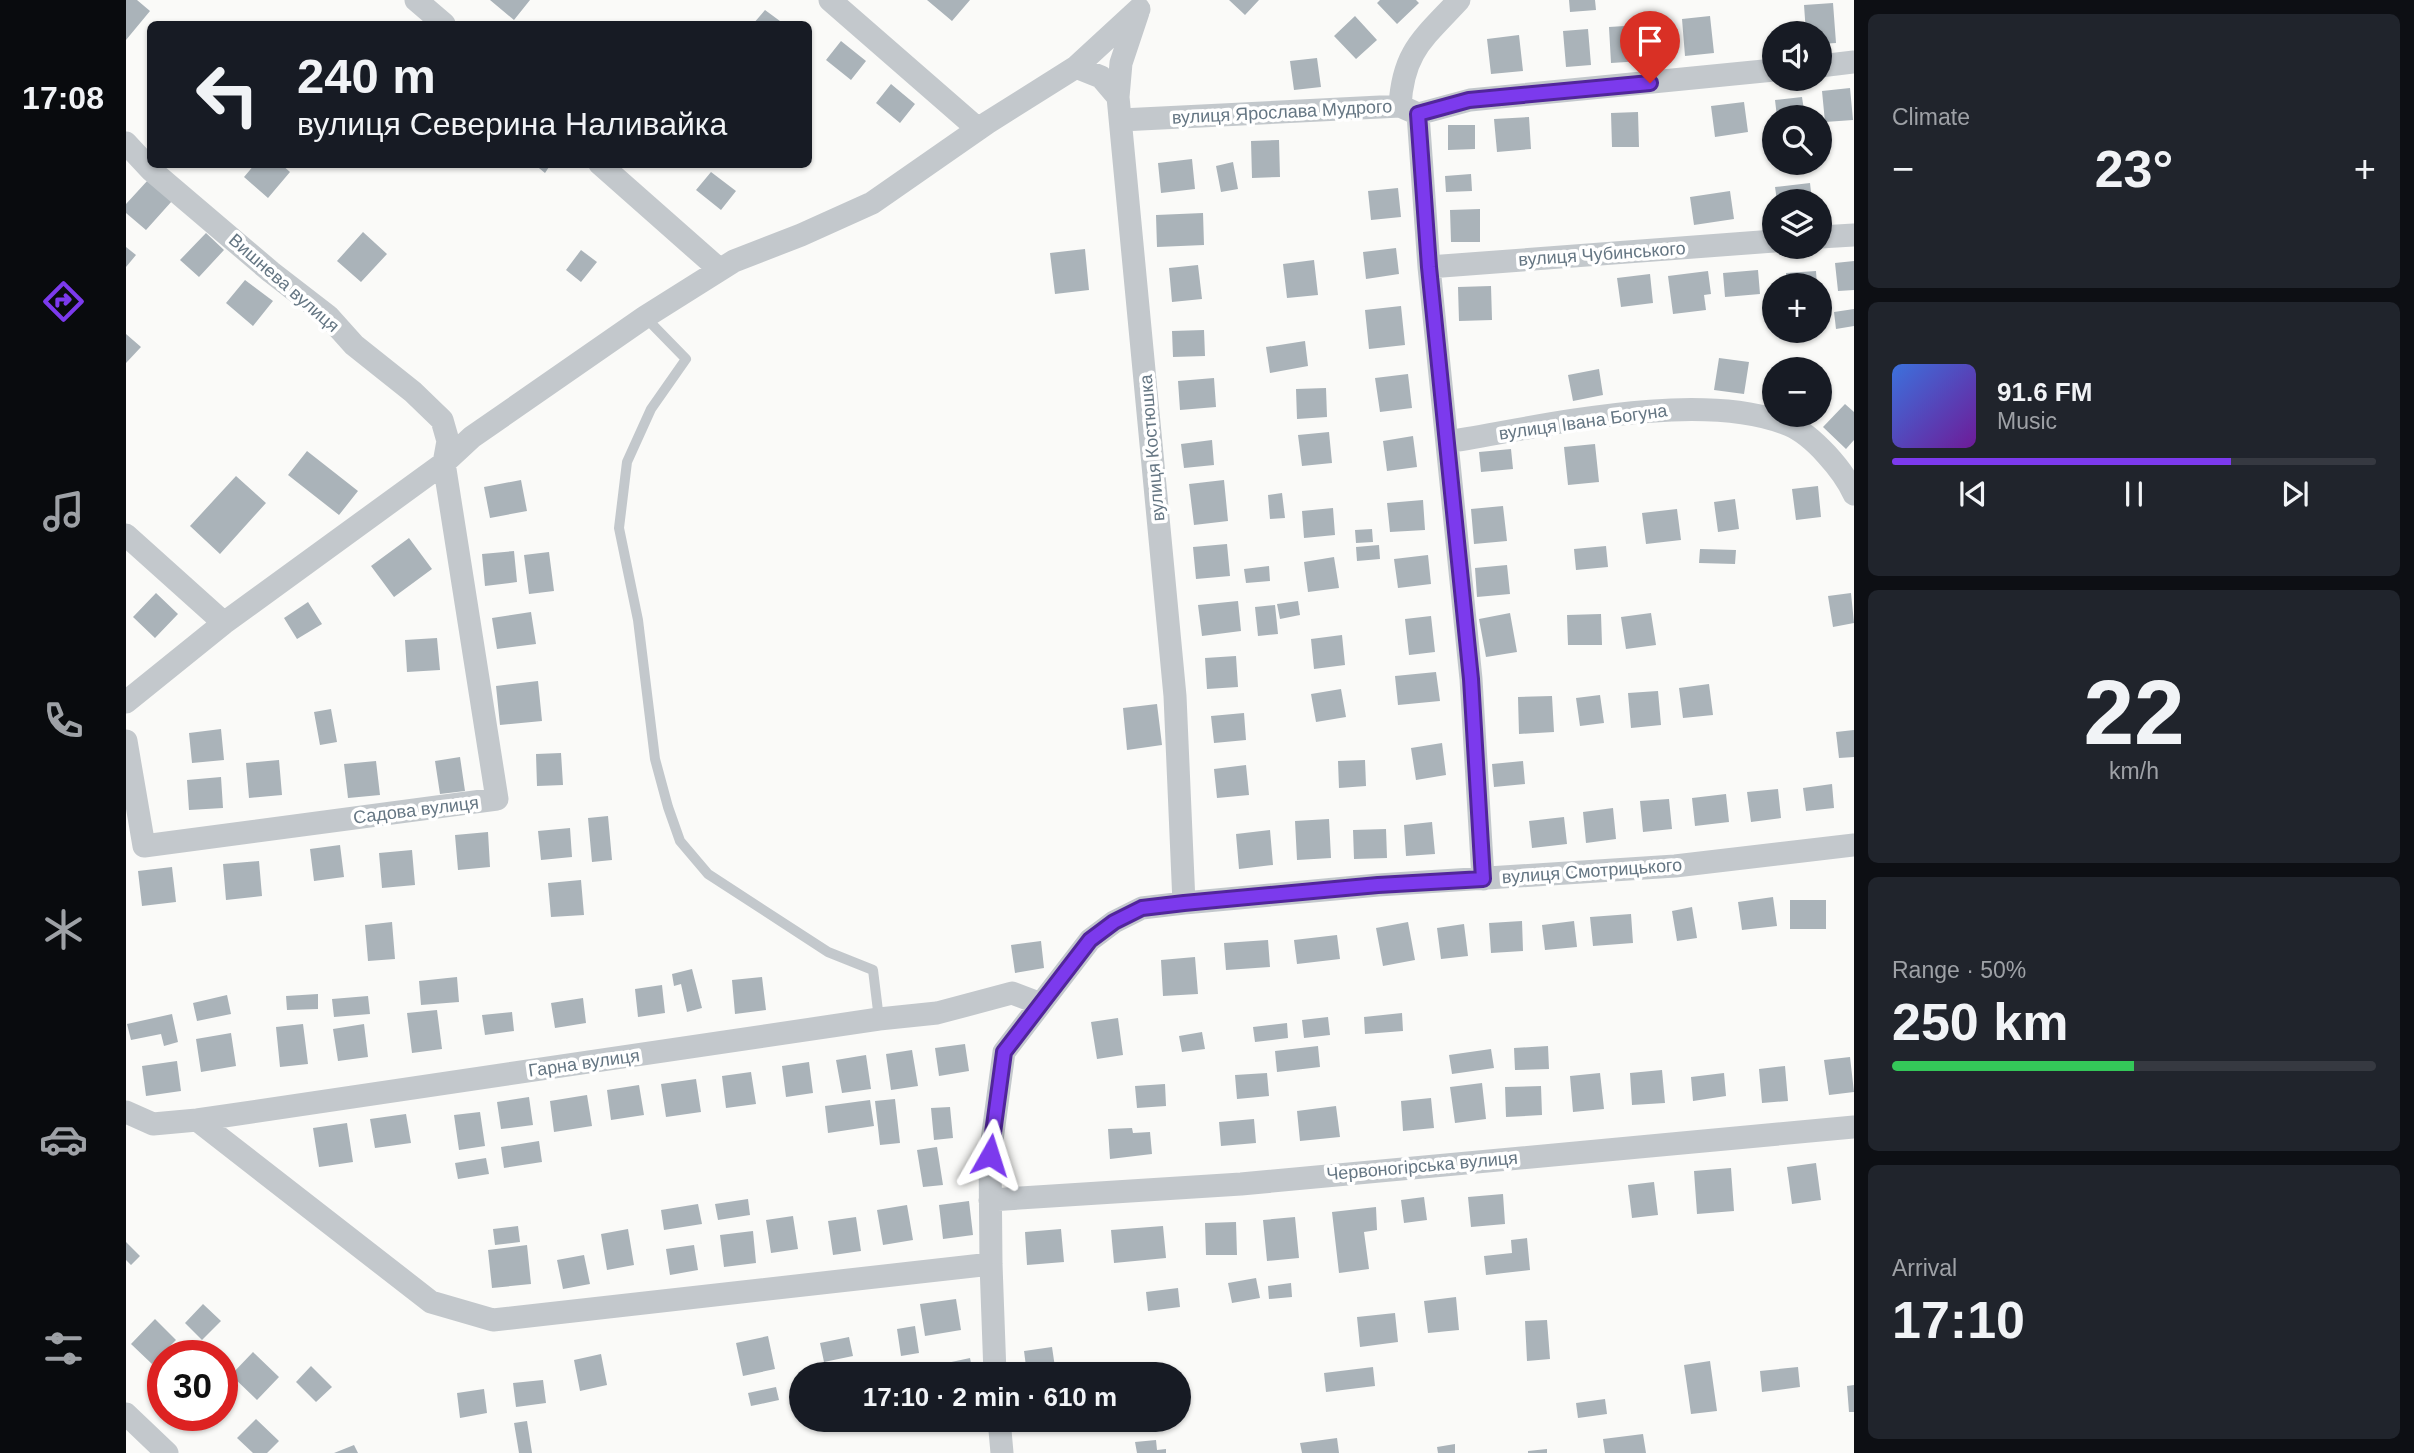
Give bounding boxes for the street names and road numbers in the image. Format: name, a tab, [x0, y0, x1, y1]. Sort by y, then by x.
street label: вулиця Ярослава Мудрого	[1171, 96, 1393, 128]
street label: Вишнева вулиця	[225, 230, 343, 336]
street label: вулиця Чубинського	[1518, 238, 1686, 270]
street label: вулиця Костюшка	[1136, 373, 1168, 522]
street label: вулиця Івана Богуна	[1497, 400, 1670, 444]
street label: Садова вулиця	[352, 792, 480, 828]
street label: вулиця Смотрицького	[1501, 855, 1683, 887]
street label: Гарна вулиця	[527, 1045, 641, 1081]
street label: Червоногірська вулиця	[1326, 1148, 1518, 1184]

